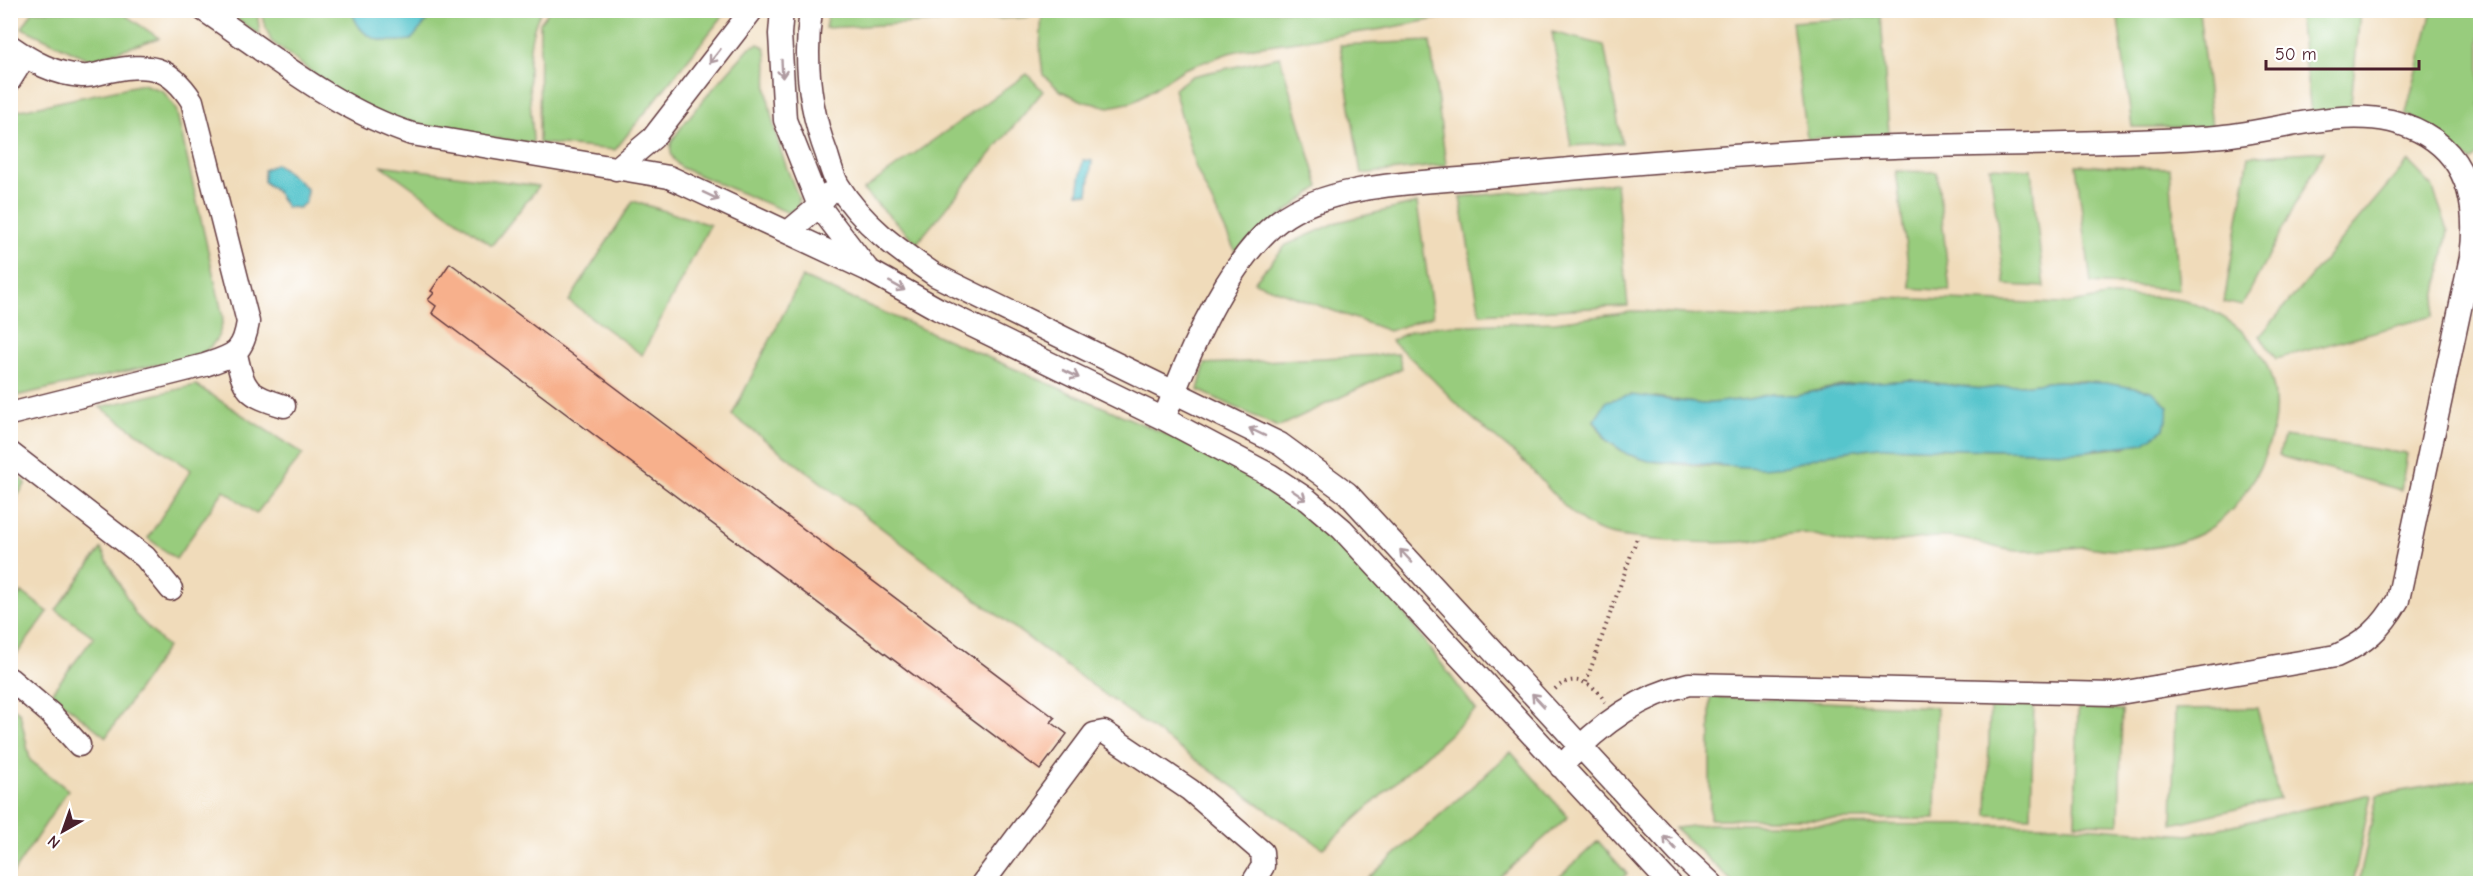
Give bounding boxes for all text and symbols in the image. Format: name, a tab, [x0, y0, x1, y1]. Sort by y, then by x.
scale bar	[2266, 33, 2419, 71]
text: 50 m	[2275, 44, 2317, 65]
one-way arrow	[709, 48, 722, 64]
one-way arrow	[776, 58, 787, 78]
one-way arrow	[702, 191, 720, 203]
one-way arrow	[888, 280, 905, 292]
one-way arrow	[1062, 368, 1080, 380]
one-way arrow	[1249, 426, 1267, 438]
one-way arrow	[1290, 489, 1307, 501]
one-way arrow	[1399, 549, 1413, 564]
one-way arrow	[1531, 693, 1545, 708]
north arrow	[33, 801, 93, 861]
text: N	[44, 831, 64, 852]
one-way arrow	[1663, 836, 1677, 851]

